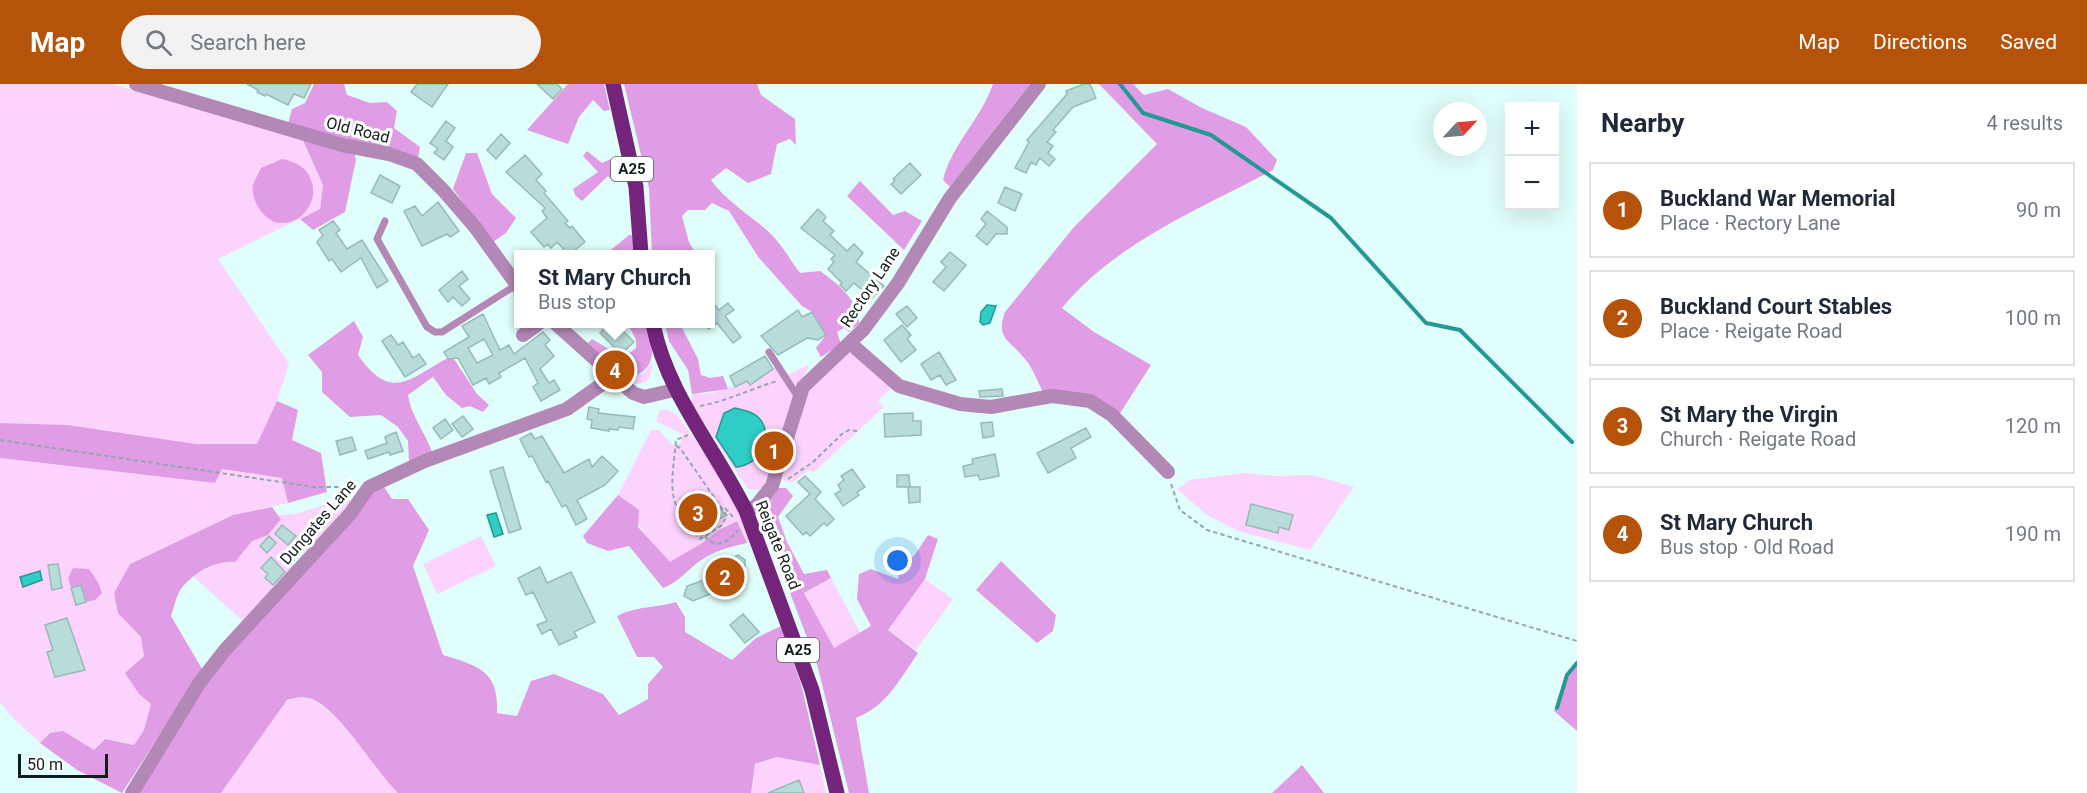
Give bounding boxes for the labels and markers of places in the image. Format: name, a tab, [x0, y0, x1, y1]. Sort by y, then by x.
pin: 4	[596, 348, 634, 392]
pin: 1	[754, 428, 794, 473]
pin: 3	[678, 490, 718, 536]
pin: 2	[706, 554, 744, 600]

